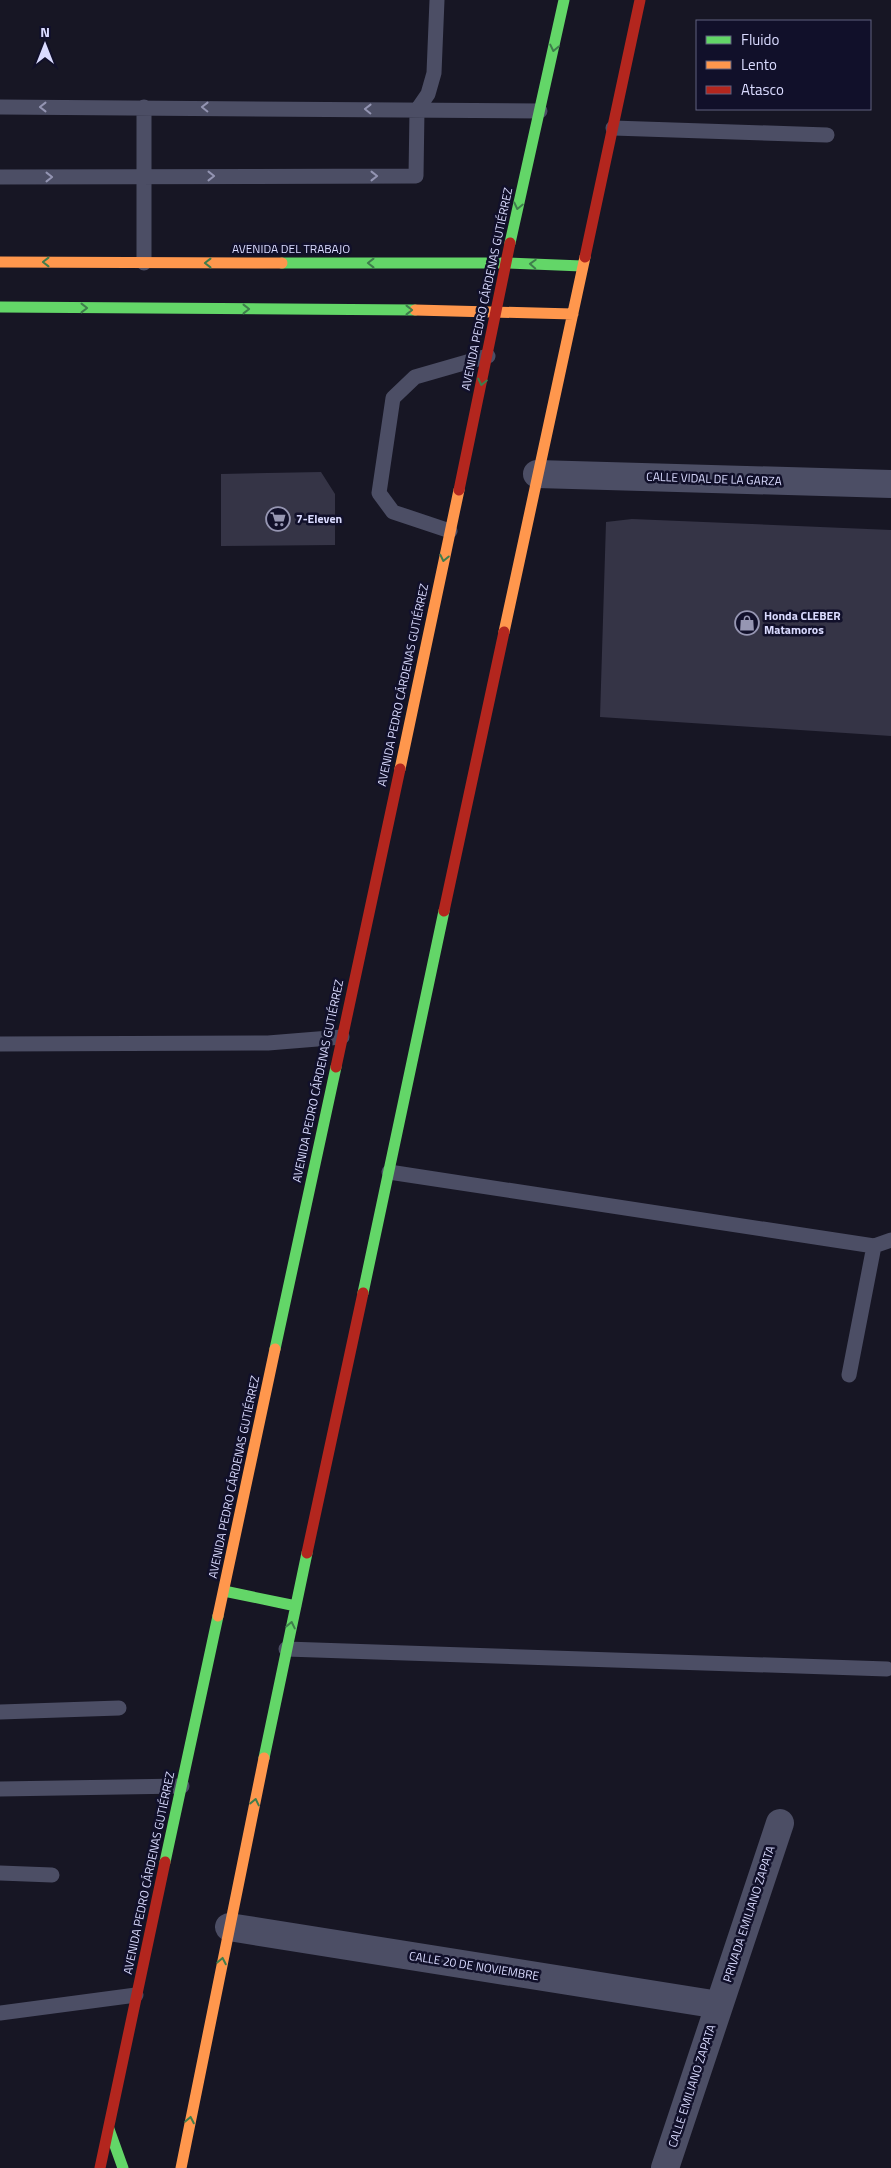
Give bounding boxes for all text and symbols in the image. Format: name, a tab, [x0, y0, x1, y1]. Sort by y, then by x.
north arrow	[20, 20, 70, 70]
legend	[696, 20, 871, 110]
text: N	[40, 21, 50, 42]
text: Fluido	[741, 28, 780, 51]
one-way arrow	[549, 43, 559, 52]
text: Lento	[741, 53, 777, 76]
text: Atasco	[741, 78, 784, 101]
one-way arrow	[39, 102, 46, 112]
one-way arrow	[201, 102, 209, 113]
one-way arrow	[364, 104, 372, 114]
one-way arrow	[208, 171, 215, 181]
one-way arrow	[370, 171, 378, 181]
one-way arrow	[45, 172, 53, 182]
street label: AVENIDA PEDRO CÁRDENAS GUTIÉRREZ	[456, 186, 517, 392]
one-way arrow	[513, 202, 524, 211]
street label: AVENIDA DEL TRABAJO	[232, 239, 350, 258]
one-way arrow	[42, 257, 50, 267]
one-way arrow	[204, 258, 212, 268]
one-way arrow	[367, 258, 374, 268]
one-way arrow	[529, 259, 537, 269]
one-way arrow	[80, 303, 88, 313]
one-way arrow	[242, 304, 250, 314]
one-way arrow	[405, 305, 413, 315]
one-way arrow	[477, 378, 488, 387]
street label: CALLE VIDAL DE LA GARZA	[646, 467, 782, 490]
supermarket icon: 7-Eleven	[265, 506, 291, 532]
place label: 7-Eleven	[296, 509, 342, 528]
one-way arrow	[439, 554, 450, 563]
street label: AVENIDA PEDRO CÁRDENAS GUTIÉRREZ	[372, 582, 433, 788]
place label: Honda CLEBER Matamoros	[764, 606, 841, 639]
shop icon: Honda CLEBER Matamoros	[734, 610, 760, 636]
street label: AVENIDA PEDRO CÁRDENAS GUTIÉRREZ	[287, 978, 348, 1184]
street label: AVENIDA PEDRO CÁRDENAS GUTIÉRREZ	[203, 1374, 264, 1580]
one-way arrow	[285, 1621, 296, 1630]
street label: AVENIDA PEDRO CÁRDENAS GUTIÉRREZ	[118, 1770, 179, 1976]
one-way arrow	[249, 1797, 259, 1806]
street label: PRIVADA EMILIANO ZAPATA	[717, 1843, 780, 1985]
street label: CALLE 20 DE NOVIEMBRE	[408, 1946, 541, 1985]
one-way arrow	[216, 1956, 227, 1965]
street label: CALLE EMILIANO ZAPATA	[663, 2022, 720, 2150]
one-way arrow	[185, 2116, 195, 2125]

